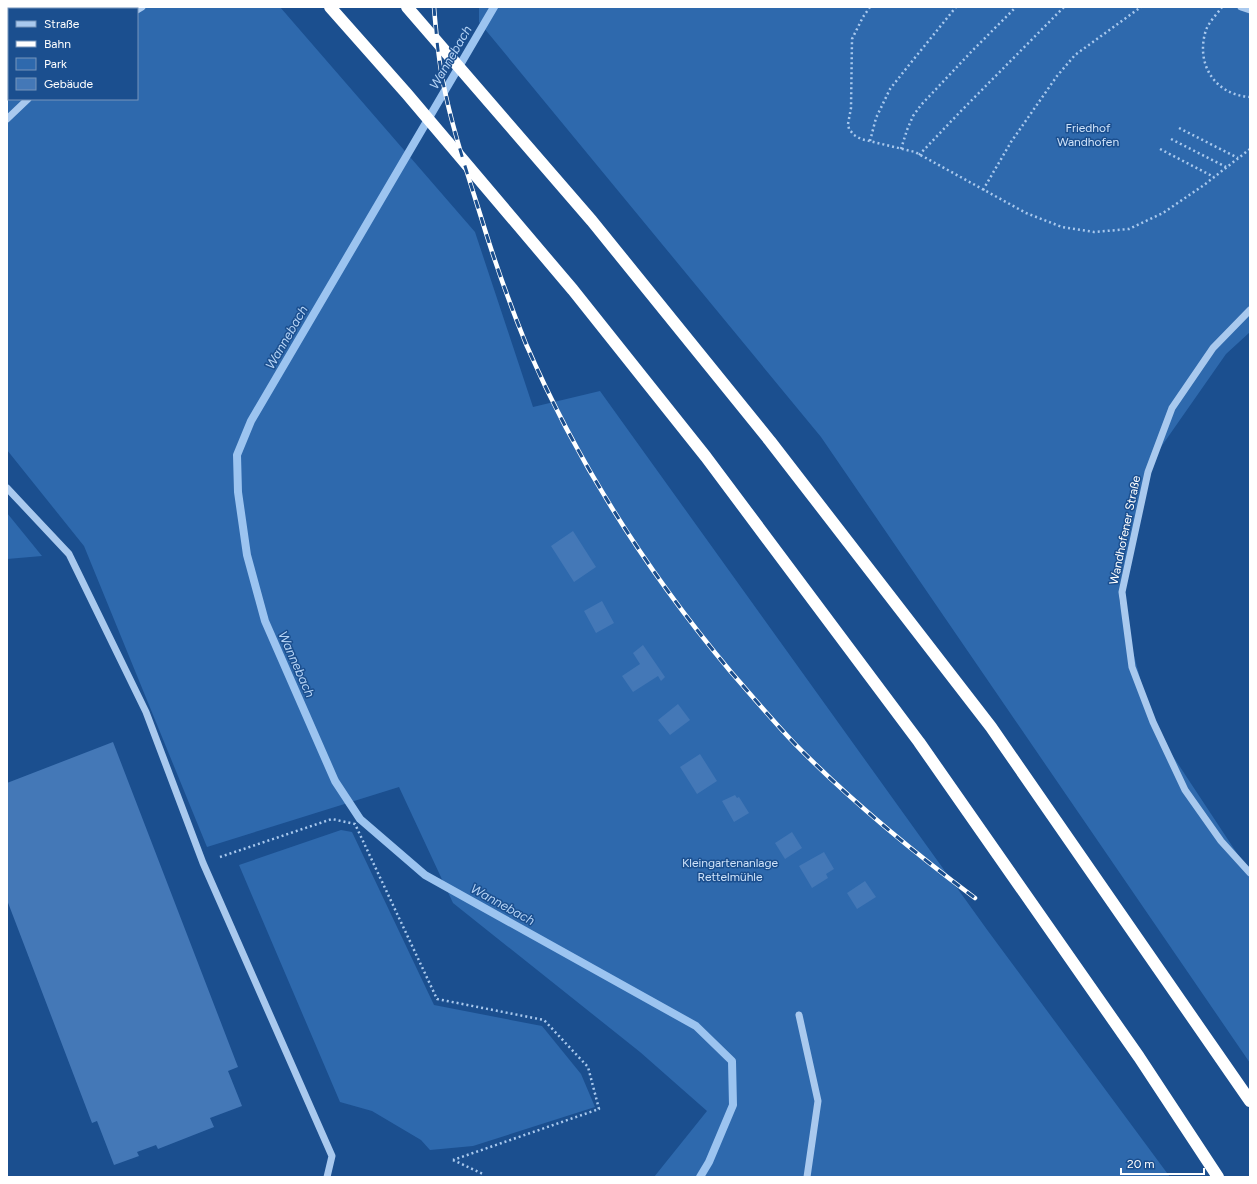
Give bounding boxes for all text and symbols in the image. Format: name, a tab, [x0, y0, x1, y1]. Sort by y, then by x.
legend	[8, 8, 138, 100]
text: Straße	[44, 17, 80, 31]
water label: Wannebach	[426, 23, 475, 92]
text: Bahn	[44, 37, 71, 51]
text: Park	[44, 57, 67, 71]
text: Gebäude	[44, 77, 94, 91]
park label: Friedhof Wandhofen	[1057, 121, 1119, 149]
water label: Wannebach	[262, 303, 311, 372]
street label: Wandhofener Straße	[1107, 474, 1143, 586]
water label: Wannebach	[275, 629, 318, 700]
park label: Kleingartenanlage Rettelmühle	[682, 856, 779, 884]
water label: Wannebach	[468, 881, 537, 928]
scale bar	[1121, 1150, 1204, 1176]
text: 20 m	[1127, 1157, 1155, 1171]

